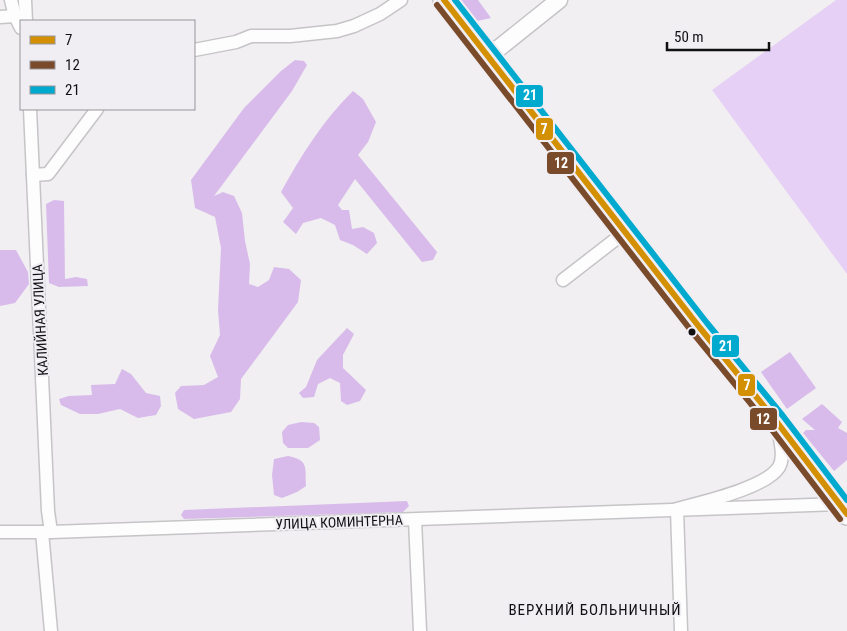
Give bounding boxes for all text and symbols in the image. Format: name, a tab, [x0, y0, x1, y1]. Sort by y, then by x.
legend	[20, 20, 195, 110]
scale bar	[667, 20, 770, 52]
text: 50 m	[674, 28, 704, 46]
text: 7	[65, 31, 72, 49]
text: 12	[65, 56, 80, 74]
text: 21	[65, 81, 80, 99]
line badge: 21	[515, 84, 544, 108]
text: 21	[523, 87, 537, 103]
line badge: 7	[535, 117, 554, 141]
text: 7	[540, 121, 548, 137]
line badge: 12	[546, 151, 575, 175]
text: 12	[554, 155, 568, 171]
street label: КАЛИЙНАЯ УЛИЦА	[29, 264, 51, 376]
unlabelled marker	[687, 327, 697, 337]
line badge: 21	[711, 334, 740, 358]
text: 21	[719, 338, 733, 354]
line badge: 7	[737, 373, 756, 397]
text: 7	[743, 377, 751, 393]
line badge: 12	[749, 407, 778, 431]
text: 12	[756, 411, 770, 427]
street label: УЛИЦА КОМИНТЕРНА	[275, 512, 403, 532]
district label: ВЕРХНИЙ БОЛЬНИЧНЫЙ	[508, 601, 682, 619]

